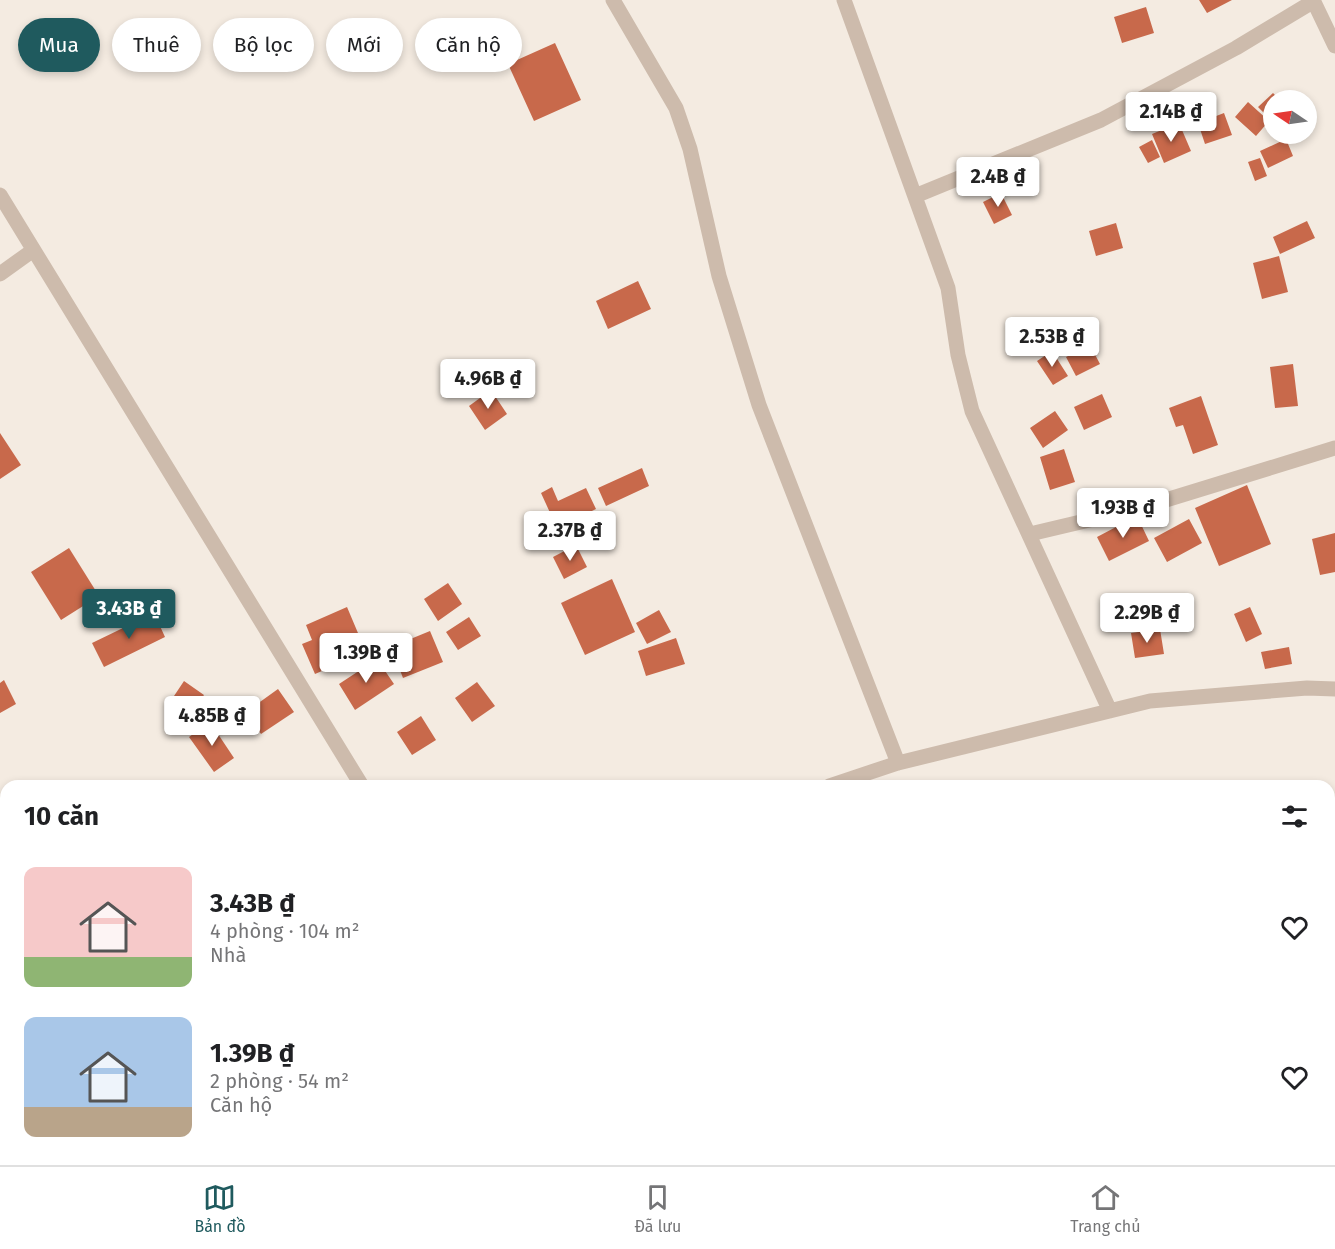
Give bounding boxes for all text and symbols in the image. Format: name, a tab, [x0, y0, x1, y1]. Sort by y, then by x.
chip: Mua	[18, 18, 100, 72]
chip: Thuê	[112, 18, 201, 72]
chip: Bộ lọc	[213, 18, 314, 72]
chip: Mới	[326, 18, 403, 72]
chip: Căn hộ	[415, 18, 522, 72]
north arrow	[1263, 90, 1317, 144]
map controls	[1263, 90, 1317, 144]
pin: 2.14B ₫	[1116, 92, 1226, 143]
text: 2.14B ₫	[1140, 99, 1202, 123]
pin: 2.4B ₫	[949, 157, 1047, 208]
text: 2.4B ₫	[970, 164, 1026, 188]
pin: 2.53B ₫	[997, 317, 1107, 368]
text: 2.53B ₫	[1019, 324, 1085, 348]
pin: 4.96B ₫	[433, 359, 543, 410]
text: 4.96B ₫	[454, 366, 522, 390]
pin: 1.93B ₫	[1068, 488, 1178, 539]
text: 1.93B ₫	[1091, 495, 1155, 519]
pin: 2.37B ₫	[515, 511, 625, 562]
text: 2.37B ₫	[538, 518, 602, 542]
pin: 3.43B ₫	[74, 589, 184, 640]
pin: 2.29B ₫	[1092, 593, 1202, 644]
text: 3.43B ₫	[96, 596, 162, 620]
text: 2.29B ₫	[1114, 600, 1180, 624]
pin: 1.39B ₫	[311, 633, 421, 684]
text: 1.39B ₫	[333, 640, 399, 664]
pin: 4.85B ₫	[157, 696, 267, 747]
text: 4.85B ₫	[178, 703, 246, 727]
icon: filters	[1278, 800, 1311, 833]
text: 10 căn	[24, 801, 99, 832]
text: 3.43B ₫	[210, 888, 295, 919]
icon: home	[72, 891, 144, 963]
icon: heart	[1278, 911, 1311, 944]
text: 4 phòng · 104 m²	[210, 919, 360, 943]
text: Nhà	[210, 943, 246, 967]
text: 1.39B ₫	[210, 1038, 295, 1069]
icon: home	[72, 1041, 144, 1113]
icon: heart	[1278, 1061, 1311, 1094]
text: 2 phòng · 54 m²	[210, 1069, 349, 1093]
text: Căn hộ	[210, 1093, 272, 1117]
tab: Bản đồ	[194, 1181, 246, 1236]
tab: Đã lưu	[634, 1181, 681, 1236]
tab: Trang chủ	[1070, 1181, 1141, 1236]

